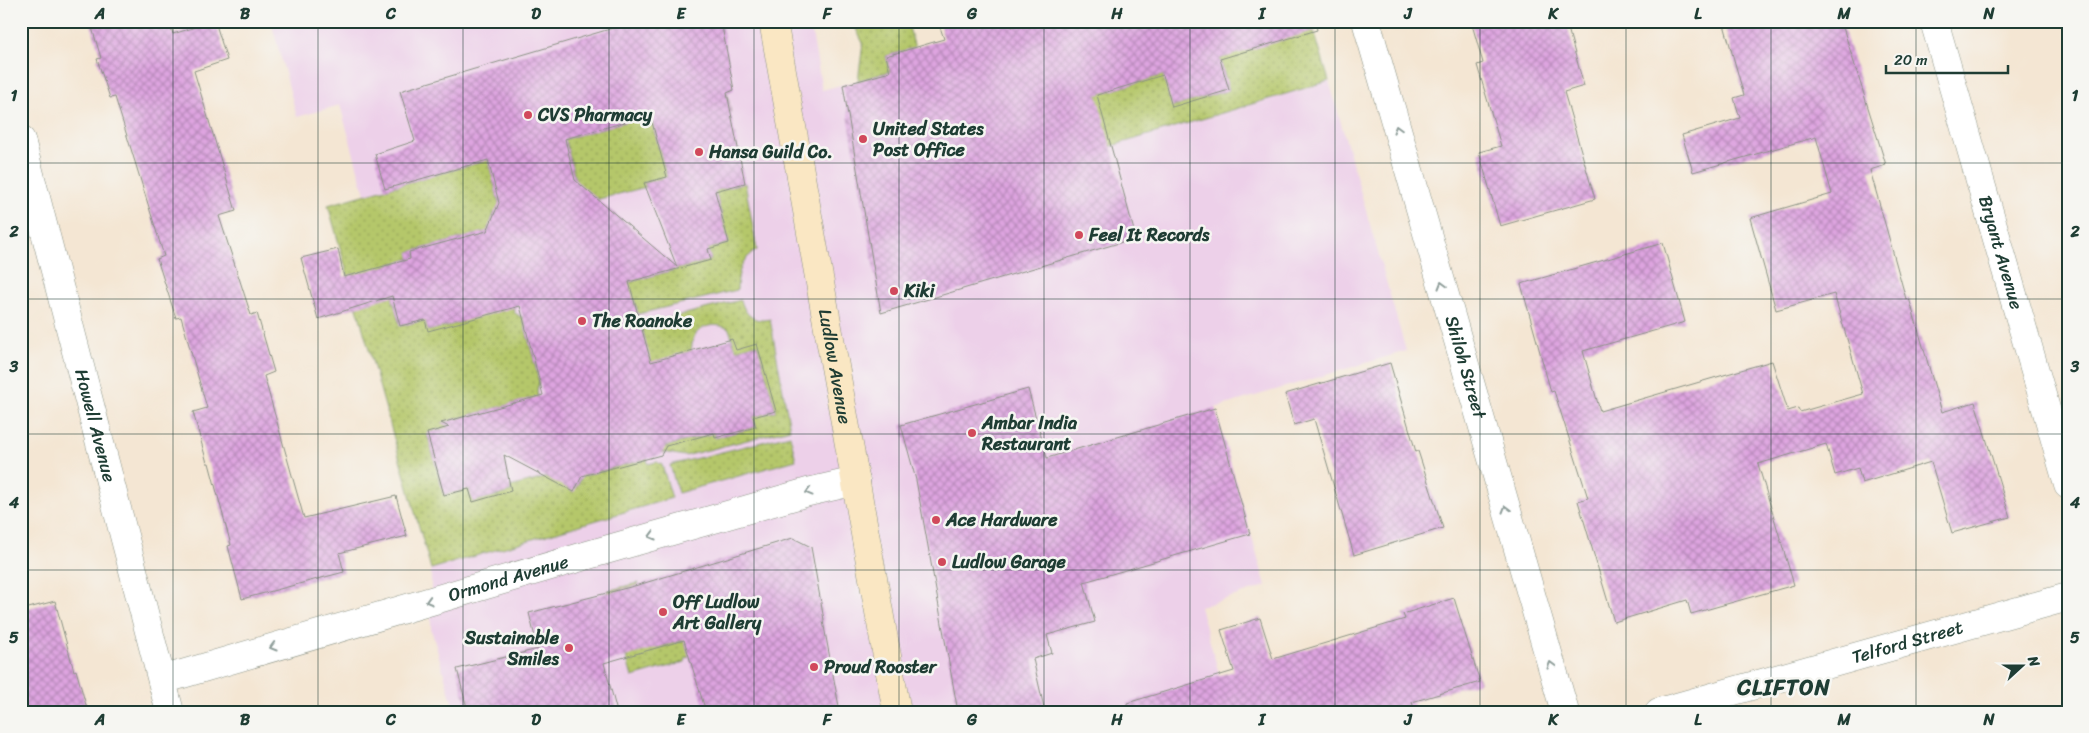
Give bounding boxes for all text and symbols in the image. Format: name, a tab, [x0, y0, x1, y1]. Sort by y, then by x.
text: A	[94, 0, 105, 28]
text: B	[240, 0, 251, 28]
text: C	[385, 0, 397, 28]
text: D	[531, 0, 541, 28]
text: E	[677, 0, 687, 28]
text: F	[822, 0, 833, 28]
text: G	[966, 0, 978, 28]
text: H	[1110, 0, 1123, 28]
text: I	[1258, 0, 1267, 28]
text: J	[1403, 0, 1413, 28]
text: K	[1547, 0, 1559, 28]
text: L	[1694, 0, 1702, 28]
text: M	[1836, 0, 1851, 28]
text: N	[1982, 0, 1995, 28]
scale bar	[1886, 42, 2009, 74]
text: 20 m	[1894, 47, 1928, 73]
text: 1	[11, 81, 18, 110]
text: 1	[2072, 81, 2079, 110]
place label: CVS Pharmacy	[537, 99, 653, 131]
marker: CVS Pharmacy	[522, 109, 534, 121]
place label: United States Post Office	[873, 113, 984, 166]
one-way arrow	[1392, 126, 1402, 134]
marker: United States Post Office	[857, 133, 869, 145]
place label: Hansa Guild Co.	[708, 136, 833, 168]
marker: Hansa Guild Co.	[693, 146, 705, 158]
street label: Bryant Avenue	[1969, 192, 2033, 313]
text: 2	[8, 217, 19, 246]
text: 2	[2069, 217, 2080, 246]
place label: Feel It Records	[1088, 219, 1210, 251]
marker: Feel It Records	[1073, 229, 1085, 241]
place label: Kiki	[903, 275, 935, 307]
one-way arrow	[1437, 281, 1448, 290]
marker: Kiki	[888, 285, 900, 297]
place label: The Roanoke	[592, 305, 693, 337]
street label: Ludlow Avenue	[809, 306, 861, 427]
street label: Shiloh Street	[1436, 312, 1496, 423]
marker: The Roanoke	[576, 315, 588, 327]
text: 3	[9, 352, 19, 381]
text: 3	[2070, 352, 2080, 381]
street label: Howell Avenue	[65, 365, 125, 486]
place label: Ambar India Restaurant	[981, 407, 1078, 460]
marker: Ambar India Restaurant	[966, 427, 978, 439]
one-way arrow	[804, 486, 813, 497]
text: 4	[8, 488, 19, 517]
text: 4	[2069, 488, 2080, 517]
place label: Ace Hardware	[945, 504, 1058, 536]
one-way arrow	[1502, 505, 1512, 513]
marker: Ace Hardware	[930, 514, 942, 526]
one-way arrow	[649, 531, 657, 541]
street label: Ormond Avenue	[444, 546, 572, 611]
place label: Ludlow Garage	[952, 546, 1067, 578]
marker: Ludlow Garage	[936, 556, 948, 568]
place label: Off Ludlow Art Gallery	[672, 586, 762, 639]
one-way arrow	[425, 596, 434, 606]
marker: Off Ludlow Art Gallery	[657, 606, 669, 618]
street label: Telford Street	[1848, 611, 1967, 673]
place label: Sustainable Smiles	[464, 622, 560, 675]
text: 5	[9, 623, 19, 652]
text: 5	[2070, 623, 2080, 652]
north arrow	[1996, 640, 2046, 690]
one-way arrow	[269, 641, 277, 652]
marker: Sustainable Smiles	[563, 642, 575, 654]
place label: Proud Rooster	[824, 651, 938, 683]
text: N	[2020, 652, 2047, 671]
marker: Proud Rooster	[808, 661, 820, 673]
one-way arrow	[1547, 661, 1557, 670]
district label: CLIFTON	[1736, 668, 1831, 707]
text: A	[94, 705, 105, 733]
text: B	[240, 705, 251, 733]
text: C	[385, 705, 397, 733]
text: D	[531, 705, 541, 733]
text: E	[677, 705, 687, 733]
text: F	[822, 705, 833, 733]
text: G	[966, 705, 978, 733]
text: H	[1110, 705, 1123, 733]
text: I	[1258, 705, 1267, 733]
text: J	[1403, 705, 1413, 733]
text: K	[1547, 705, 1559, 733]
text: L	[1694, 705, 1702, 733]
text: M	[1836, 705, 1851, 733]
text: N	[1982, 705, 1995, 733]

